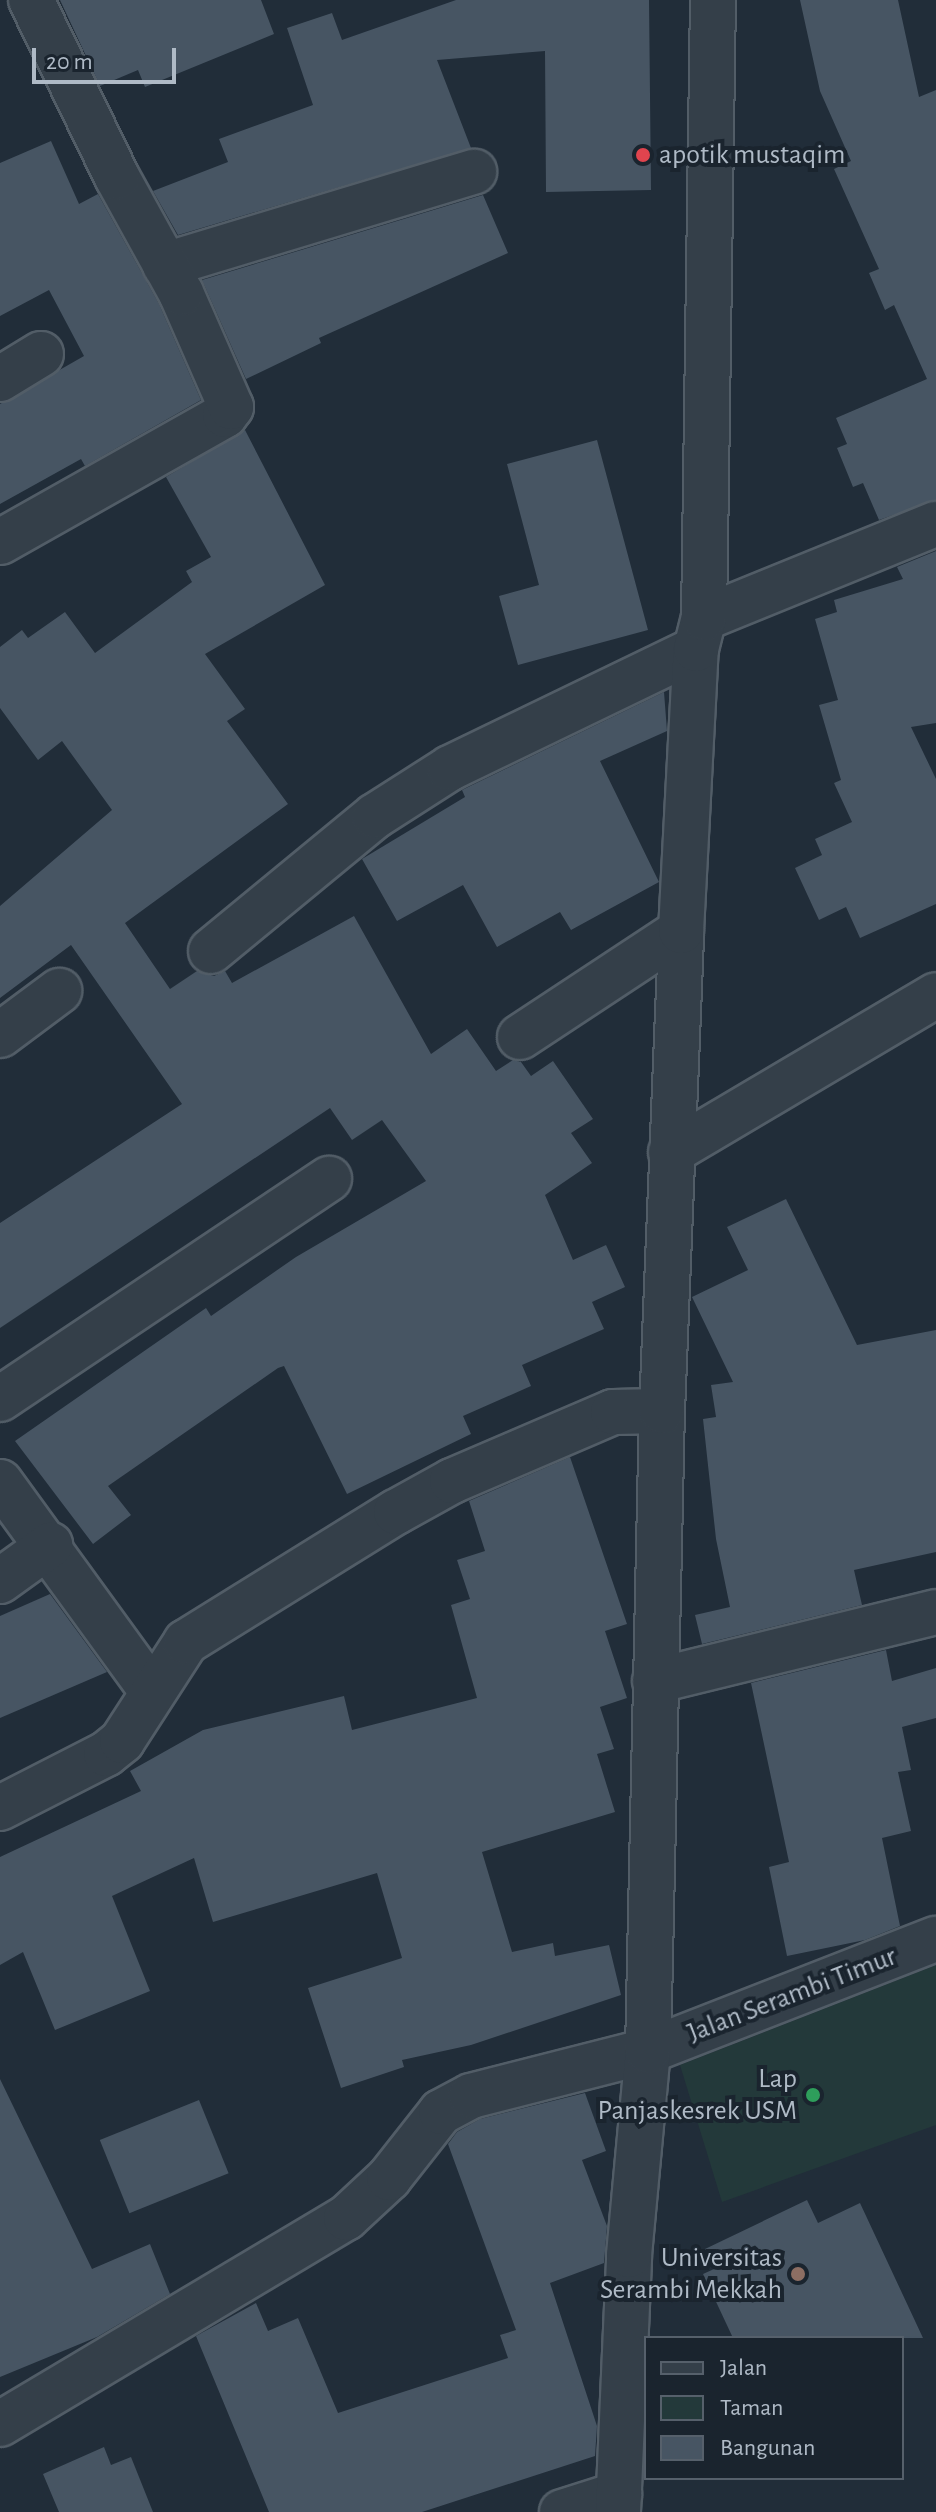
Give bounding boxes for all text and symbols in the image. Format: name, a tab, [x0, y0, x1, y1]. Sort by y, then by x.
scale bar	[36, 32, 180, 82]
text: 20 m	[46, 50, 93, 74]
place label: apotik mustaqim	[659, 138, 845, 172]
marker: apotik mustaqim	[634, 146, 652, 164]
street label: Jalan Serambi Timur	[683, 1940, 901, 2050]
place label: Lap Panjaskesrek USM	[598, 2062, 797, 2128]
marker: Lap Panjaskesrek USM	[804, 2086, 822, 2104]
place label: Universitas Serambi Mekkah	[600, 2241, 782, 2307]
marker: Universitas Serambi Mekkah	[789, 2265, 807, 2283]
legend	[644, 2336, 904, 2480]
text: Jalan	[720, 2356, 767, 2380]
text: Taman	[720, 2396, 783, 2420]
text: Bangunan	[720, 2436, 815, 2460]

